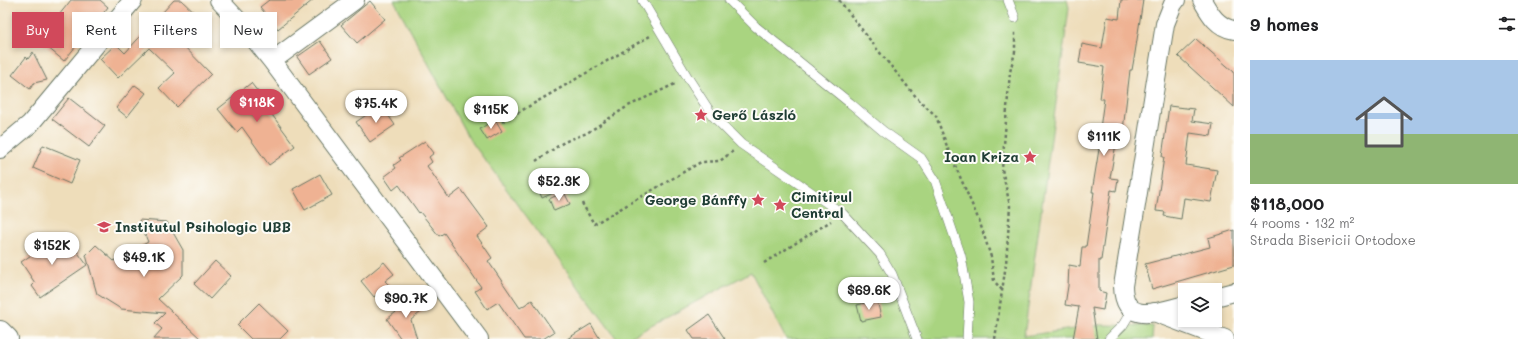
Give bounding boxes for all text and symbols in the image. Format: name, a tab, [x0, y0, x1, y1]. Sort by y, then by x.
chip: Buy	[12, 12, 64, 48]
chip: Rent	[72, 12, 131, 48]
chip: Filters	[139, 12, 212, 48]
chip: New	[220, 12, 277, 48]
text: 9 homes	[1250, 13, 1319, 35]
icon: filters	[1496, 13, 1518, 35]
icon: home	[1348, 86, 1420, 158]
pin: $118K	[229, 89, 285, 123]
pin: $75.4K	[343, 90, 409, 124]
text: $118K	[239, 93, 275, 110]
text: $75.4K	[354, 94, 398, 111]
pin: $115K	[463, 96, 519, 130]
text: $115K	[473, 100, 509, 117]
place label: Gerő László	[712, 105, 796, 124]
place icon: Gerő László	[693, 107, 709, 123]
pin: $111K	[1076, 123, 1132, 157]
text: $111K	[1087, 127, 1121, 144]
place label: Ioan Kriza	[944, 147, 1019, 166]
place icon: Ioan Kriza	[1022, 149, 1038, 165]
pin: $52.3K	[526, 168, 592, 202]
text: $52.3K	[537, 172, 581, 189]
place label: Cimitirul Central	[791, 187, 852, 222]
place label: George Bánffy	[645, 190, 747, 209]
place icon: George Bánffy	[750, 192, 766, 208]
text: $118,000	[1250, 192, 1324, 214]
place icon: Cimitirul Central	[772, 197, 788, 213]
text: 4 rooms · 132 m²	[1250, 214, 1355, 231]
place label: Institutul Psihologic UBB	[115, 217, 291, 236]
school or university icon: Institutul Psihologic UBB	[96, 219, 112, 235]
text: Strada Bisericii Ortodoxe	[1250, 231, 1416, 248]
pin: $152K	[24, 232, 80, 266]
text: $152K	[33, 236, 71, 253]
pin: $49.1K	[111, 244, 177, 278]
text: $49.1K	[123, 248, 165, 265]
pin: $69.6K	[836, 277, 902, 311]
text: $69.6K	[847, 281, 891, 298]
map controls	[1178, 283, 1222, 327]
button: layers	[1178, 283, 1222, 327]
pin: $90.7K	[373, 285, 439, 319]
text: $90.7K	[384, 289, 428, 306]

